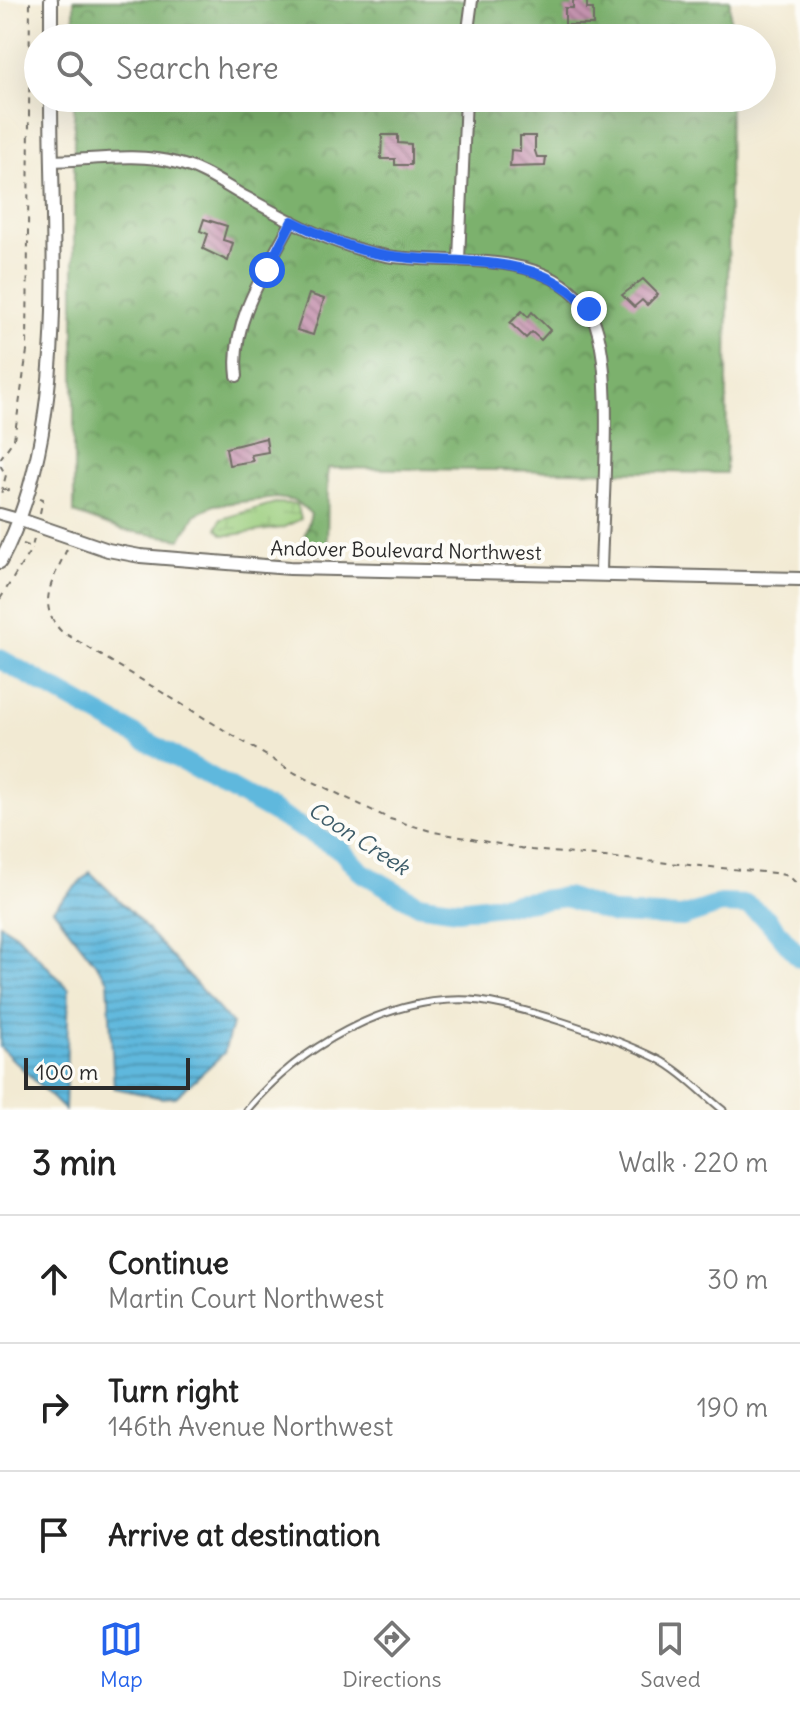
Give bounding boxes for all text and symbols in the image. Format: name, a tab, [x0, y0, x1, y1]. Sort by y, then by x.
search box	[24, 24, 776, 112]
icon: search	[52, 46, 96, 90]
text: Search here	[116, 49, 279, 87]
route start	[249, 252, 285, 288]
route end	[571, 291, 607, 327]
street label: Andover Boulevard Northwest	[270, 535, 542, 565]
water label: Coon Creek	[303, 795, 416, 882]
scale bar	[24, 1054, 190, 1090]
text: 100 m	[36, 1058, 98, 1086]
text: 3 min	[32, 1141, 117, 1184]
text: Walk · 220 m	[619, 1146, 768, 1179]
text: Continue	[108, 1244, 229, 1282]
icon: ahead	[32, 1257, 76, 1301]
text: 30 m	[707, 1263, 768, 1296]
text: Martin Court Northwest	[108, 1282, 384, 1315]
text: Turn right	[108, 1372, 239, 1410]
icon: right	[32, 1385, 76, 1429]
text: 190 m	[697, 1391, 768, 1424]
text: 146th Avenue Northwest	[108, 1410, 393, 1443]
icon: arrive	[32, 1513, 76, 1557]
text: Arrive at destination	[108, 1516, 380, 1554]
tab: Map	[99, 1617, 143, 1693]
tab: Directions	[342, 1617, 442, 1693]
tab: Saved	[640, 1617, 701, 1693]

